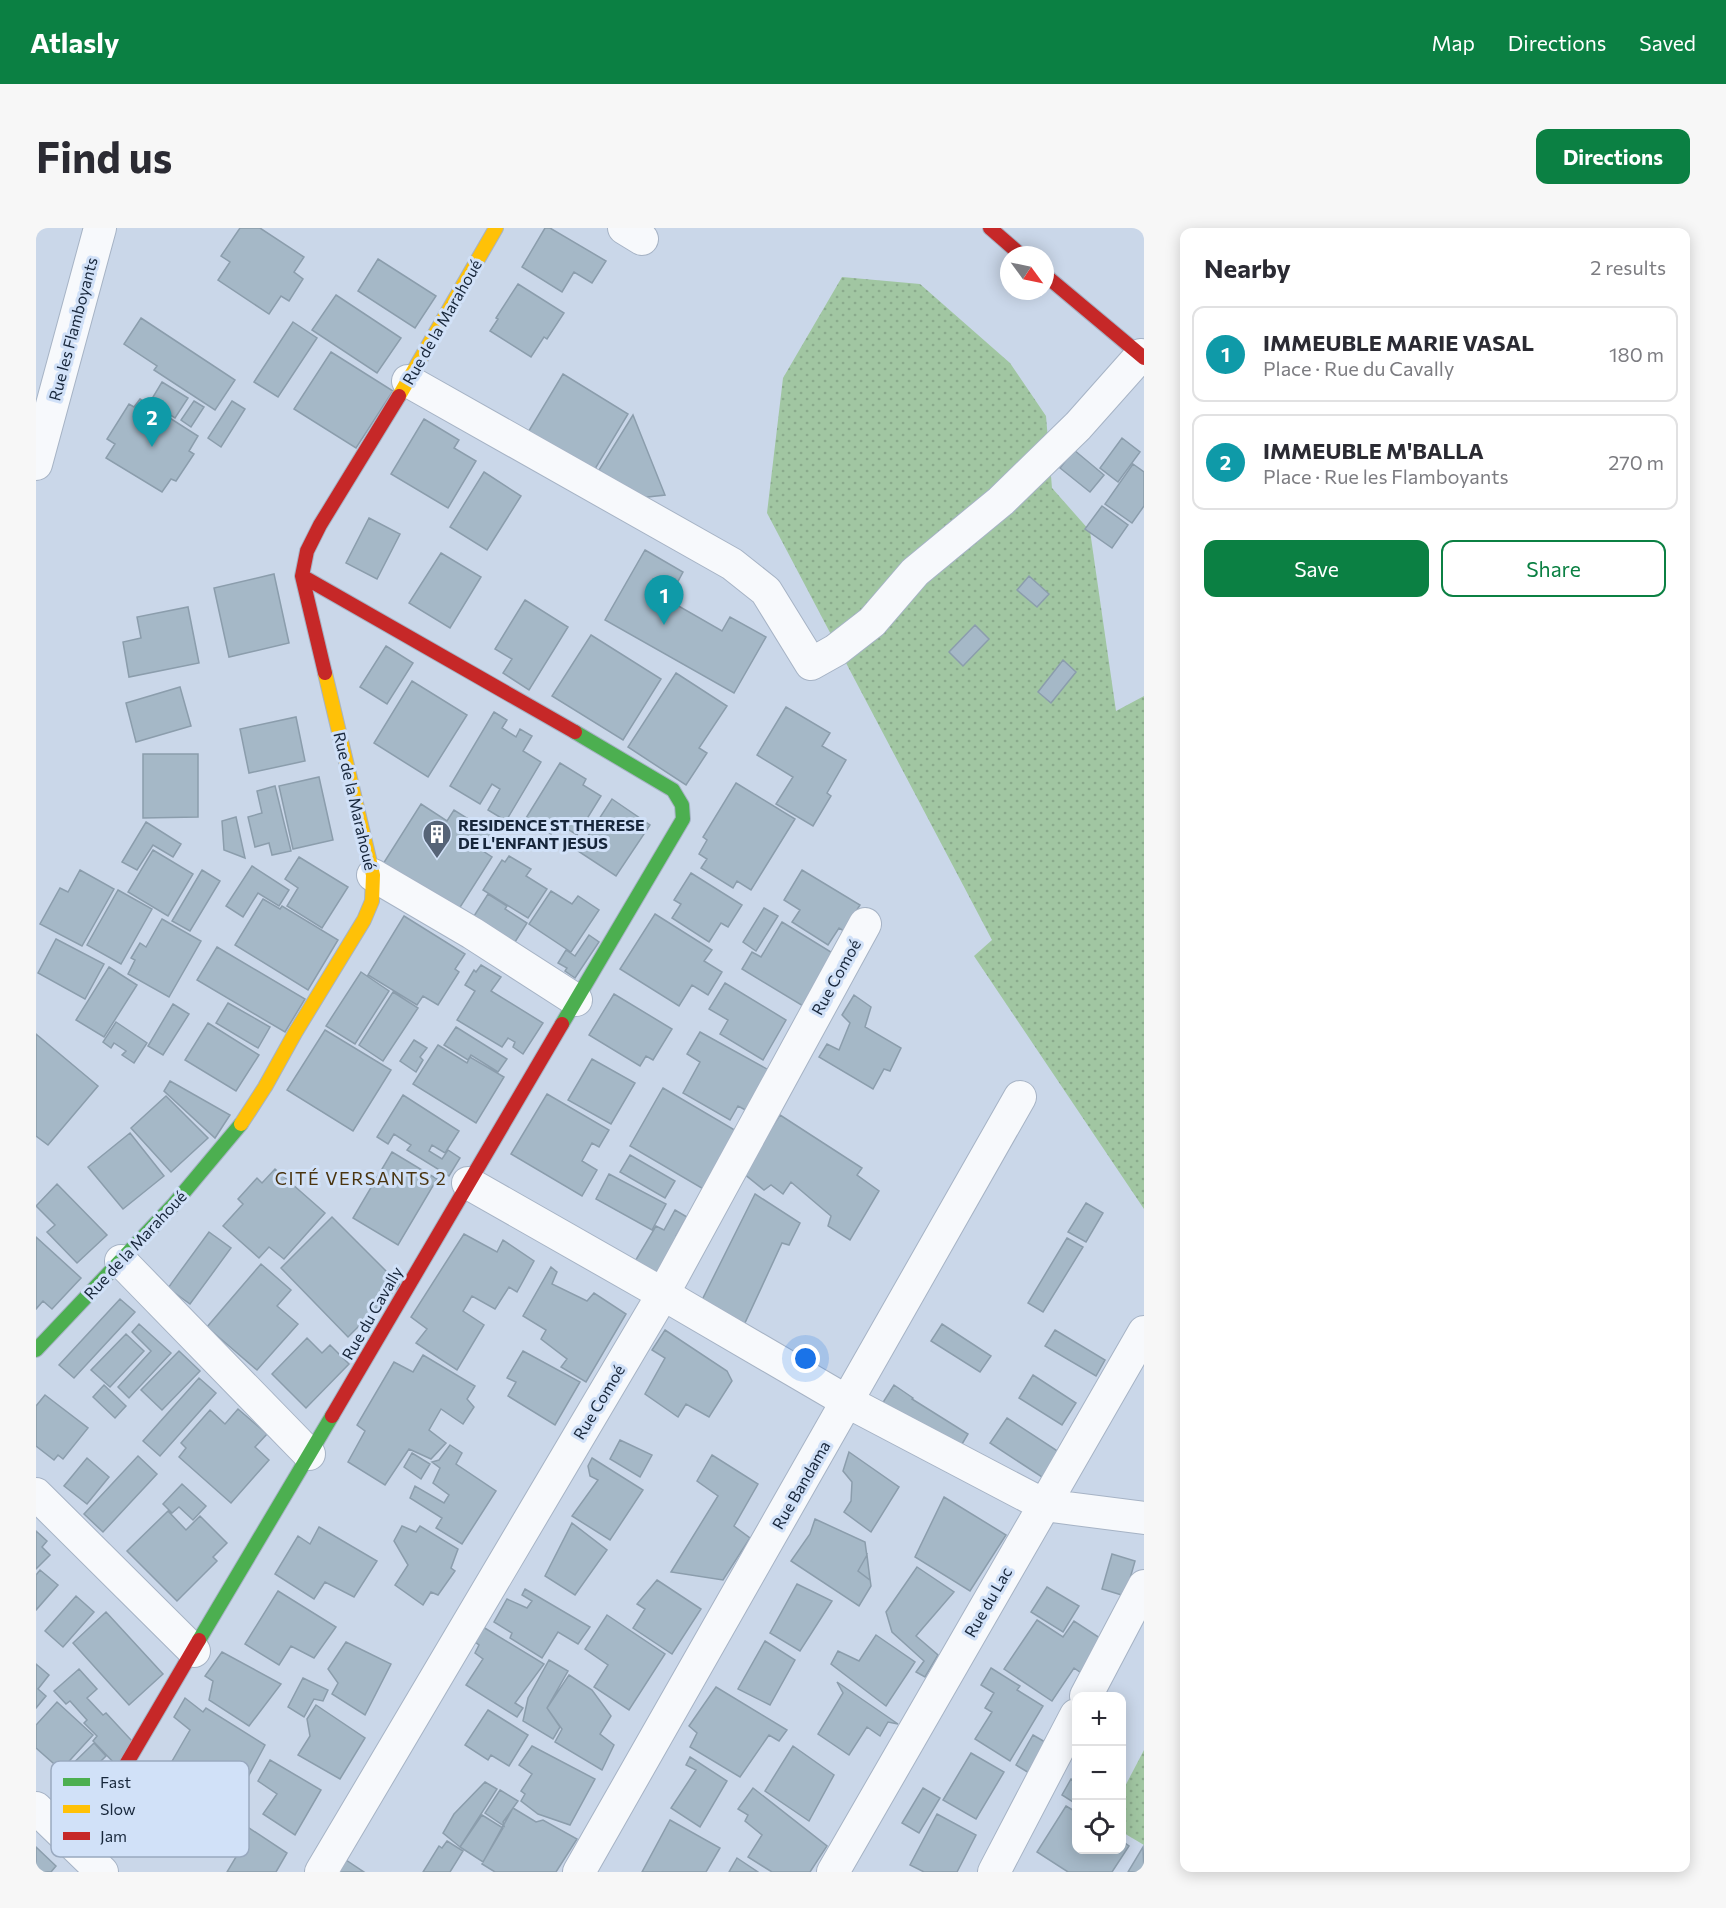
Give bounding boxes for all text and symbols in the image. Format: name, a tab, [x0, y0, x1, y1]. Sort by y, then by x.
text: Atlasly	[30, 25, 119, 59]
text: Map	[1432, 30, 1475, 55]
text: Directions	[1508, 30, 1606, 55]
text: Saved	[1639, 30, 1696, 55]
button: Directions	[1536, 129, 1690, 184]
text: Find us	[36, 130, 172, 182]
north arrow	[1000, 246, 1054, 300]
text: Nearby	[1204, 252, 1291, 283]
street label: Rue les Flamboyants	[44, 255, 101, 403]
text: 2 results	[1590, 255, 1666, 279]
street label: Rue de la Marahoué	[398, 256, 485, 388]
text: IMMEUBLE MARIE VASAL	[1263, 329, 1534, 356]
text: 1	[1221, 342, 1230, 366]
text: 180 m	[1609, 342, 1664, 366]
text: Place · Rue du Cavally	[1263, 356, 1454, 380]
pin: 2	[132, 398, 172, 447]
text: IMMEUBLE M'BALLA	[1263, 437, 1484, 464]
text: 2	[1220, 450, 1231, 474]
text: 270 m	[1608, 450, 1664, 474]
text: Place · Rue les Flamboyants	[1263, 464, 1509, 488]
button: Save	[1204, 540, 1429, 597]
button: Share	[1441, 540, 1666, 597]
pin: 1	[644, 576, 684, 625]
street label: Rue de la Marahoué	[330, 730, 381, 872]
place label: RESIDENCE ST THERESE DE L'ENFANT JESUS	[458, 815, 644, 852]
building icon: RESIDENCE ST THERESE DE L'ENFANT JESUS	[421, 818, 453, 860]
street label: Rue Comoé	[807, 936, 864, 1018]
district label: CITÉ VERSANTS 2	[275, 1167, 447, 1189]
street label: Rue de la Marahoué	[79, 1186, 190, 1303]
street label: Rue du Cavally	[337, 1263, 406, 1363]
your location	[791, 1344, 820, 1373]
street label: Rue Comoé	[569, 1361, 628, 1442]
street label: Rue Bandama	[768, 1437, 834, 1532]
street label: Rue du Lac	[960, 1563, 1015, 1640]
map controls	[1072, 1692, 1126, 1854]
button: +	[1072, 1692, 1126, 1746]
button: −	[1072, 1746, 1126, 1800]
legend	[51, 1761, 249, 1857]
text: Fast	[100, 1772, 131, 1791]
text: Slow	[100, 1799, 136, 1818]
button: locate	[1072, 1800, 1126, 1854]
text: Jam	[100, 1826, 127, 1845]

